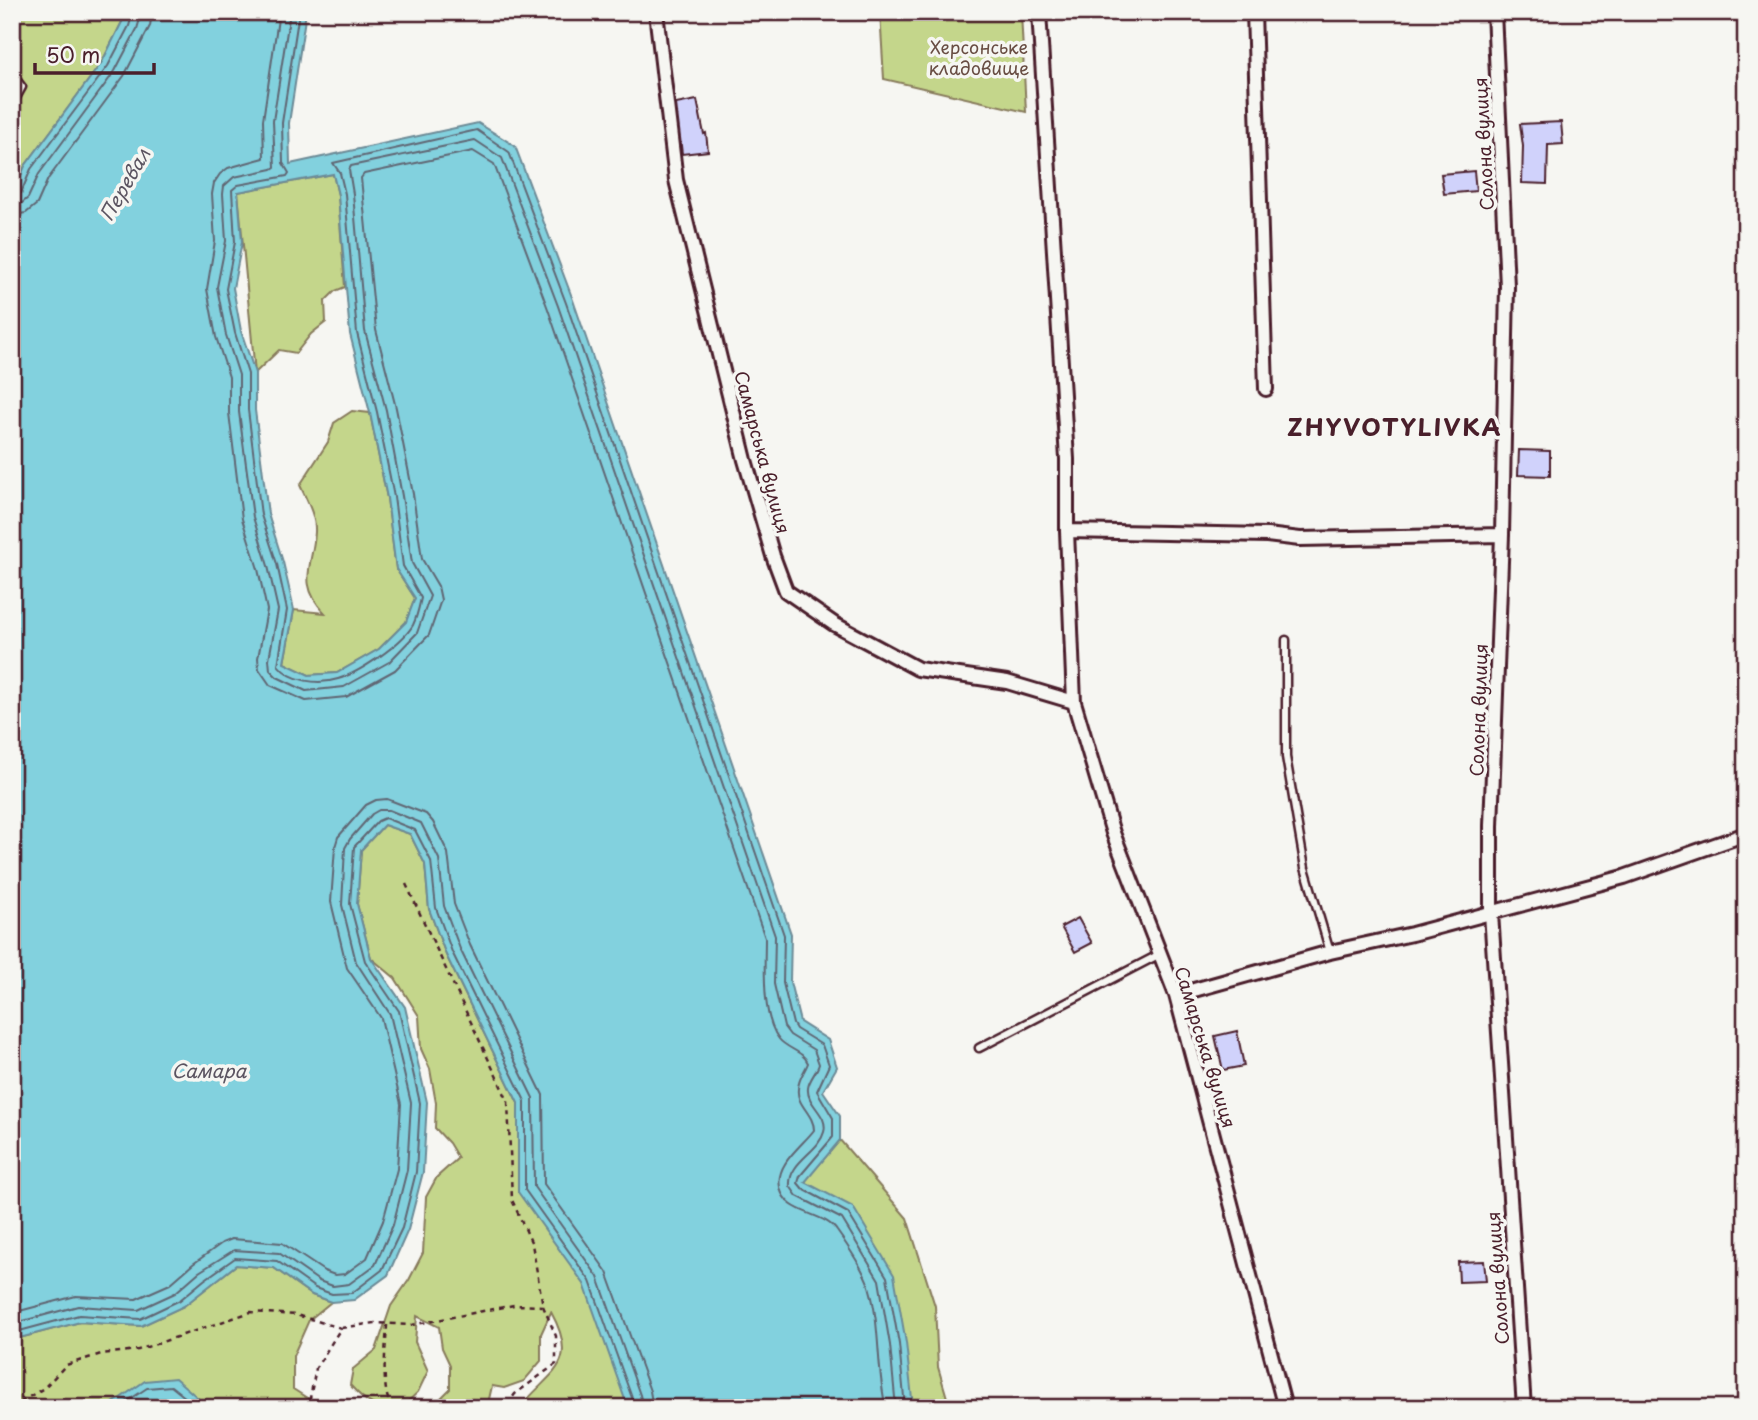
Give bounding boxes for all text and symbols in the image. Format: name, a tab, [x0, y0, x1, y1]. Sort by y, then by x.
scale bar	[35, 32, 154, 76]
park label: Херсонське кладовище	[929, 33, 1029, 81]
text: 50 m	[46, 38, 100, 70]
street label: Солона вулиця	[1466, 77, 1500, 211]
water label: Перевал	[92, 142, 156, 225]
street label: Самарська вулиця	[728, 368, 798, 536]
district label: ZHYVOTYLIVKA	[1287, 408, 1503, 444]
street label: Солона вулиця	[1462, 643, 1494, 777]
street label: Самарська вулиця	[1169, 963, 1243, 1131]
water label: Самара	[172, 1056, 248, 1084]
street label: Солона вулиця	[1479, 1211, 1515, 1345]

